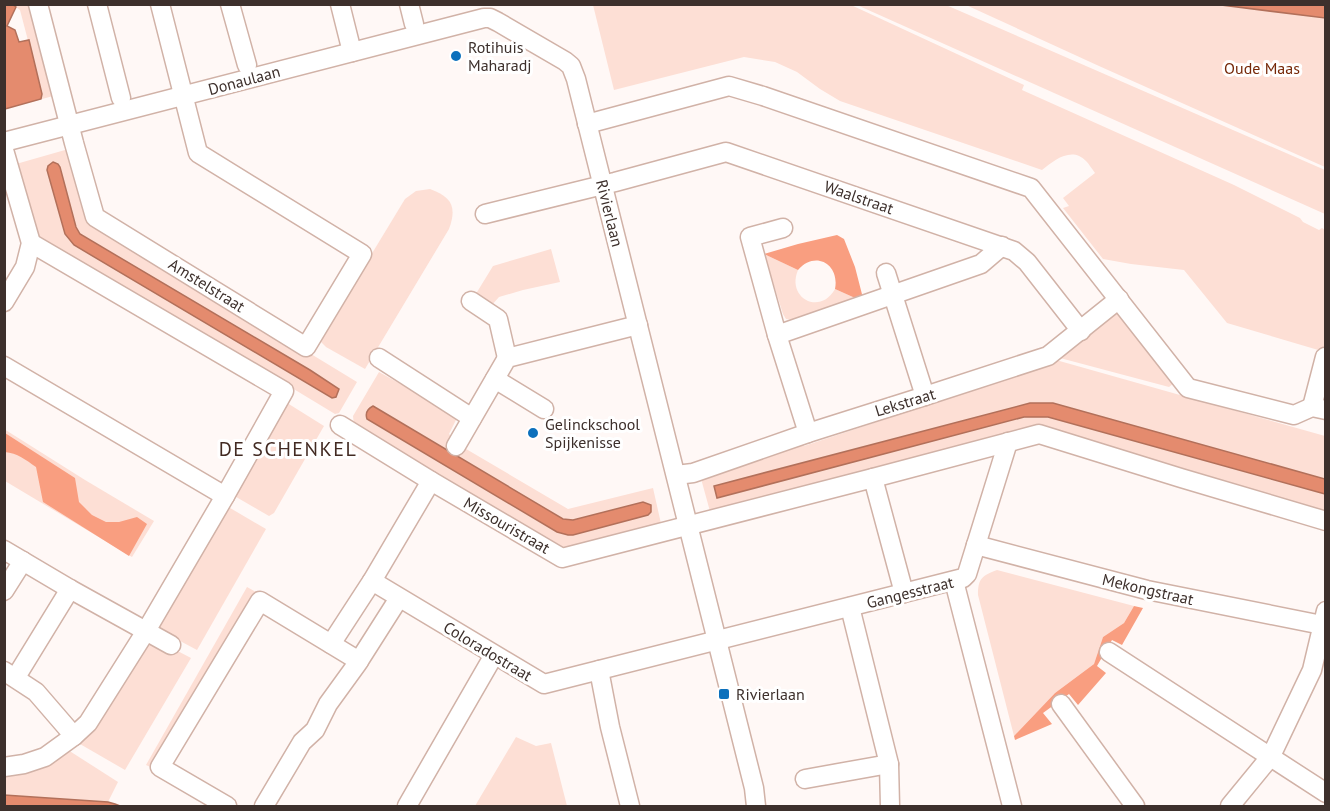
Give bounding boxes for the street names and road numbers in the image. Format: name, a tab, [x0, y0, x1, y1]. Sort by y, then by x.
street label: Donaulaan	[206, 61, 282, 99]
street label: Waalstraat	[822, 176, 897, 218]
street label: Rivierlaan	[592, 177, 628, 249]
street label: Amstelstraat	[165, 254, 249, 317]
street label: Lekstraat	[872, 383, 938, 421]
street label: Missouristraat	[460, 492, 554, 558]
street label: Mekongstraat	[1100, 569, 1196, 609]
street label: Gangesstraat	[864, 571, 956, 612]
street label: Coloradostraat	[440, 617, 536, 686]

